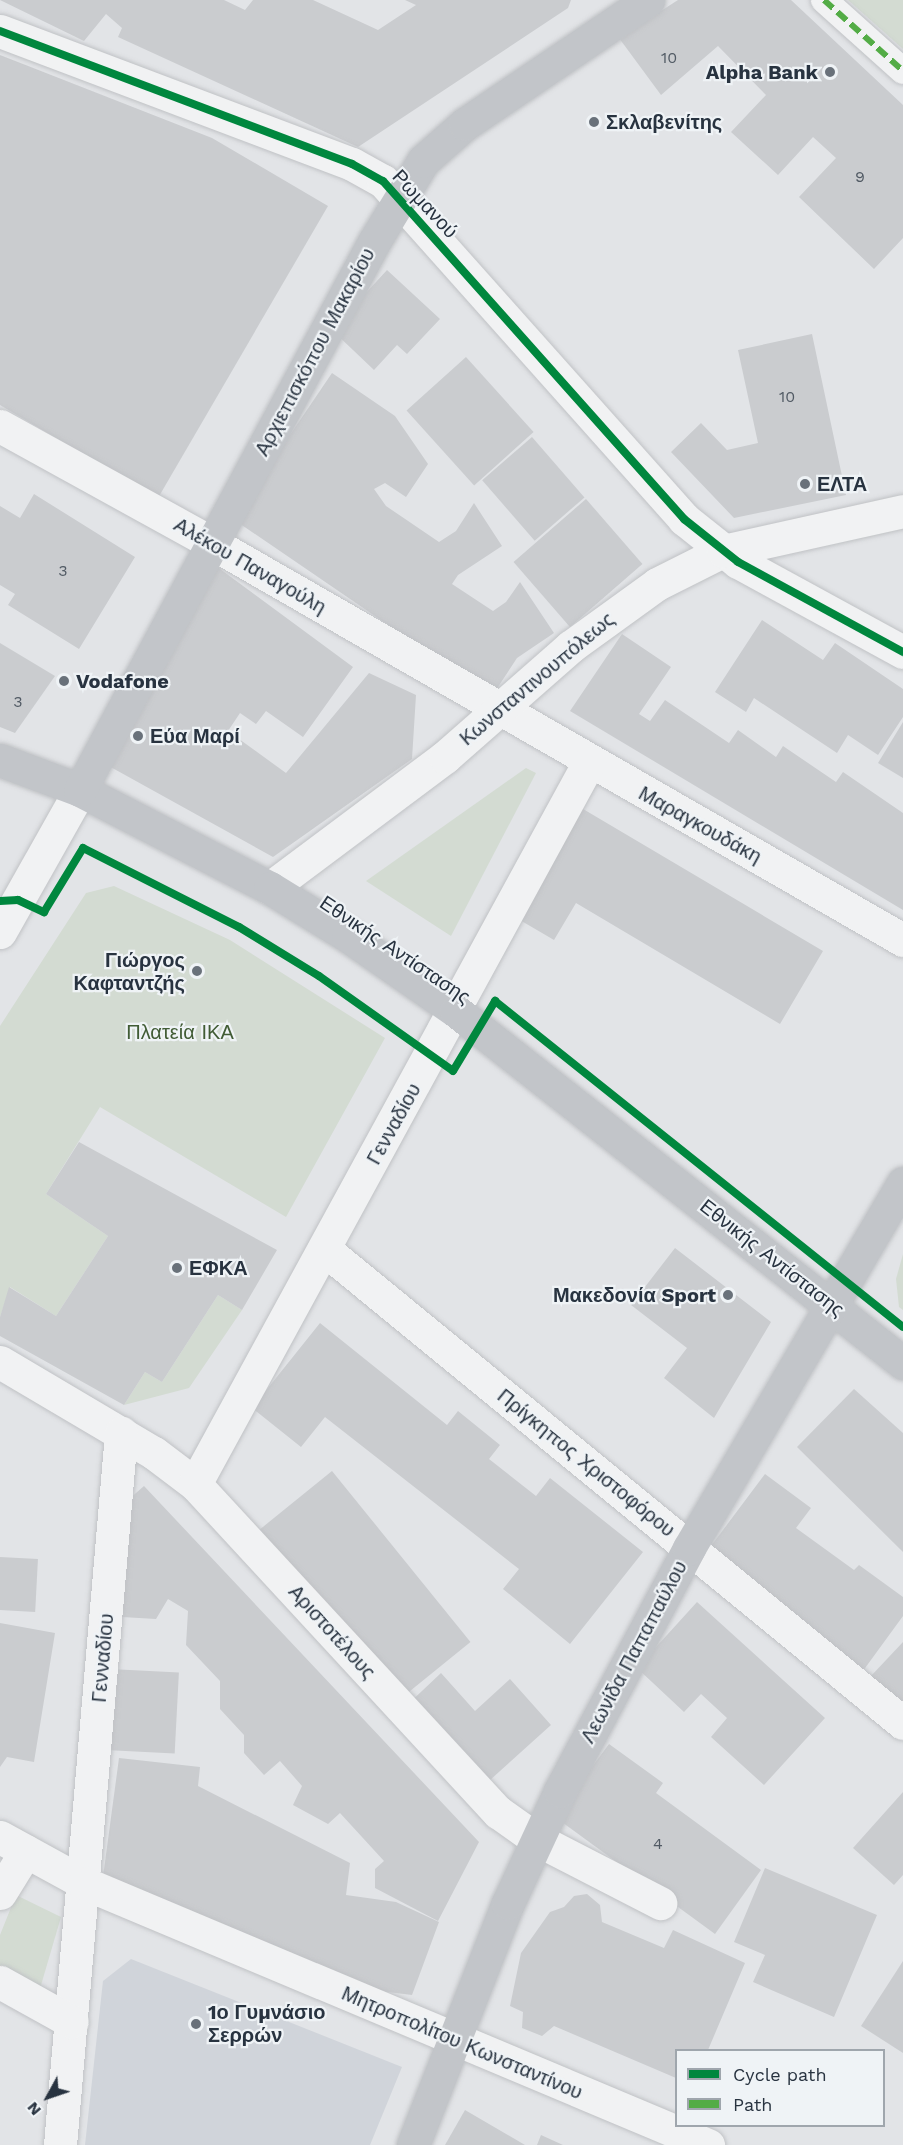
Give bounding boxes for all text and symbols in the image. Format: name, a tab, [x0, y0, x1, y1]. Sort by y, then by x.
house number: 10	[661, 48, 677, 68]
place label: Alpha Bank	[706, 60, 818, 84]
marker: Alpha Bank	[823, 65, 837, 79]
place label: Σκλαβενίτης	[606, 110, 722, 134]
marker: Σκλαβενίτης	[587, 115, 601, 129]
street label: Ρωμανού	[387, 165, 463, 243]
house number: 9	[855, 167, 865, 187]
street label: Αρχιεπισκόπου Μακαρίου	[250, 244, 380, 460]
house number: 10	[779, 387, 795, 407]
place label: ΕΛΤΑ	[817, 472, 867, 496]
marker: ΕΛΤΑ	[798, 477, 812, 491]
street label: Αλέκου Παναγούλη	[170, 513, 330, 619]
house number: 3	[58, 561, 68, 581]
street label: Κωνσταντινουπόλεως	[455, 607, 619, 751]
place label: Vodafone	[76, 669, 169, 693]
marker: Vodafone	[57, 674, 71, 688]
house number: 3	[13, 692, 23, 712]
place label: Εύα Μαρί	[150, 724, 240, 748]
marker: Εύα Μαρί	[131, 729, 145, 743]
street label: Μαραγκουδάκη	[634, 781, 766, 869]
street label: Εθνικής Αντίστασης	[315, 891, 475, 1009]
place label: Γιώργος Καφταντζής	[73, 948, 185, 995]
marker: Γιώργος Καφταντζής	[190, 964, 204, 978]
park label: Πλατεία ΙΚΑ	[126, 1020, 234, 1044]
street label: Γενναδίου	[362, 1079, 426, 1169]
street label: Εθνικής Αντίστασης	[695, 1194, 849, 1322]
place label: ΕΦΚΑ	[189, 1256, 248, 1280]
marker: ΕΦΚΑ	[170, 1261, 184, 1275]
place label: Μακεδονία Sport	[553, 1283, 716, 1307]
marker: Μακεδονία Sport	[721, 1288, 735, 1302]
street label: Πρίγκηπος Χριστοφόρου	[492, 1384, 680, 1542]
street label: Λεωνίδα Παπαπαύλου	[576, 1557, 692, 1747]
street label: Αριστοτέλους	[284, 1580, 380, 1684]
street label: Γενναδίου	[87, 1613, 119, 1703]
house number: 4	[653, 1834, 663, 1854]
street label: Μητροπολίτου Κωνσταντίνου	[338, 1981, 586, 2105]
place label: 1ο Γυμνάσιο Σερρών	[208, 2000, 326, 2047]
marker: 1ο Γυμνάσιο Σερρών	[189, 2017, 203, 2031]
legend	[675, 2049, 885, 2127]
text: Cycle path	[733, 2064, 827, 2085]
north arrow	[18, 2067, 78, 2127]
text: Path	[733, 2094, 773, 2115]
text: N	[23, 2098, 45, 2120]

